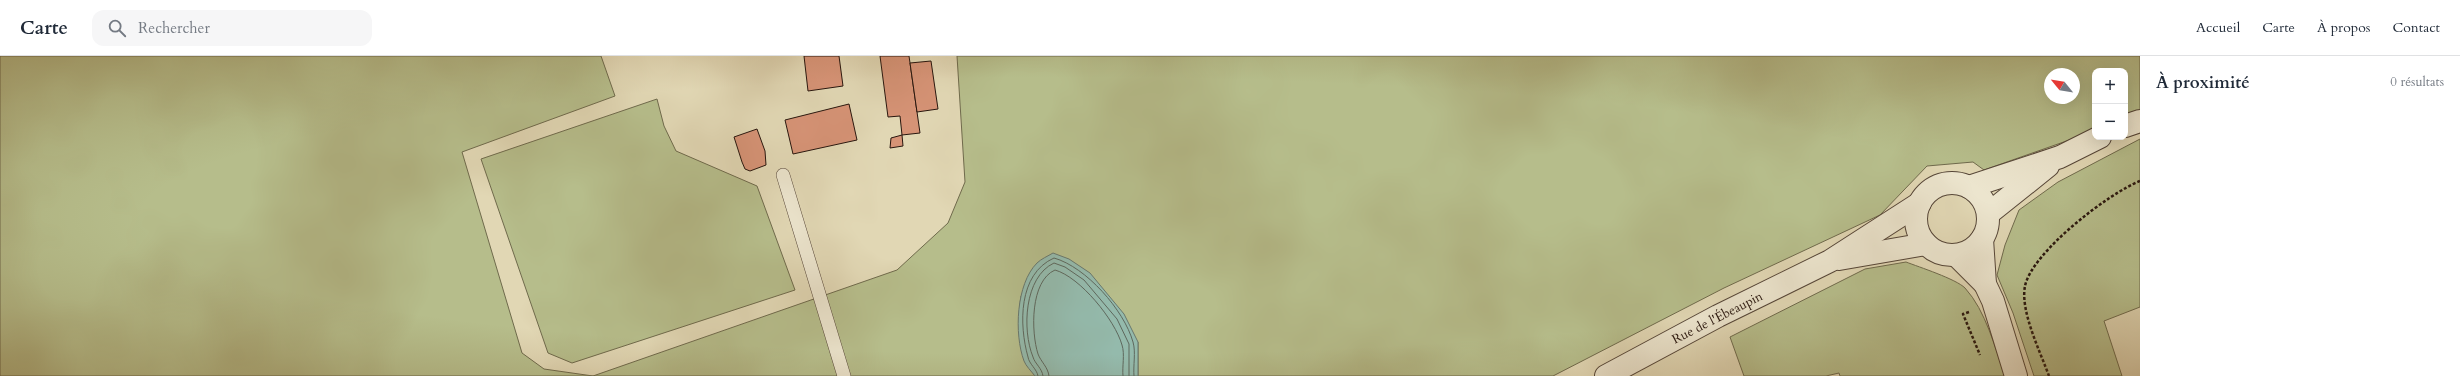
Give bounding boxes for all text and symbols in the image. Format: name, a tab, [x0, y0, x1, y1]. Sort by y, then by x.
search box	[92, 10, 372, 46]
text: Carte	[20, 15, 68, 41]
icon: search	[106, 17, 128, 39]
text: Rechercher	[138, 18, 210, 38]
text: Accueil	[2196, 18, 2240, 37]
text: Carte	[2262, 18, 2295, 37]
text: À propos	[2317, 18, 2370, 37]
text: Contact	[2392, 18, 2440, 37]
north arrow	[2044, 68, 2080, 104]
map controls	[2092, 68, 2128, 140]
button: +	[2092, 68, 2128, 104]
text: À proximité	[2156, 71, 2250, 94]
text: 0 résultats	[2390, 73, 2444, 91]
button: −	[2092, 104, 2128, 140]
street label: Rue de l'Ébeaupin	[1669, 287, 1767, 349]

